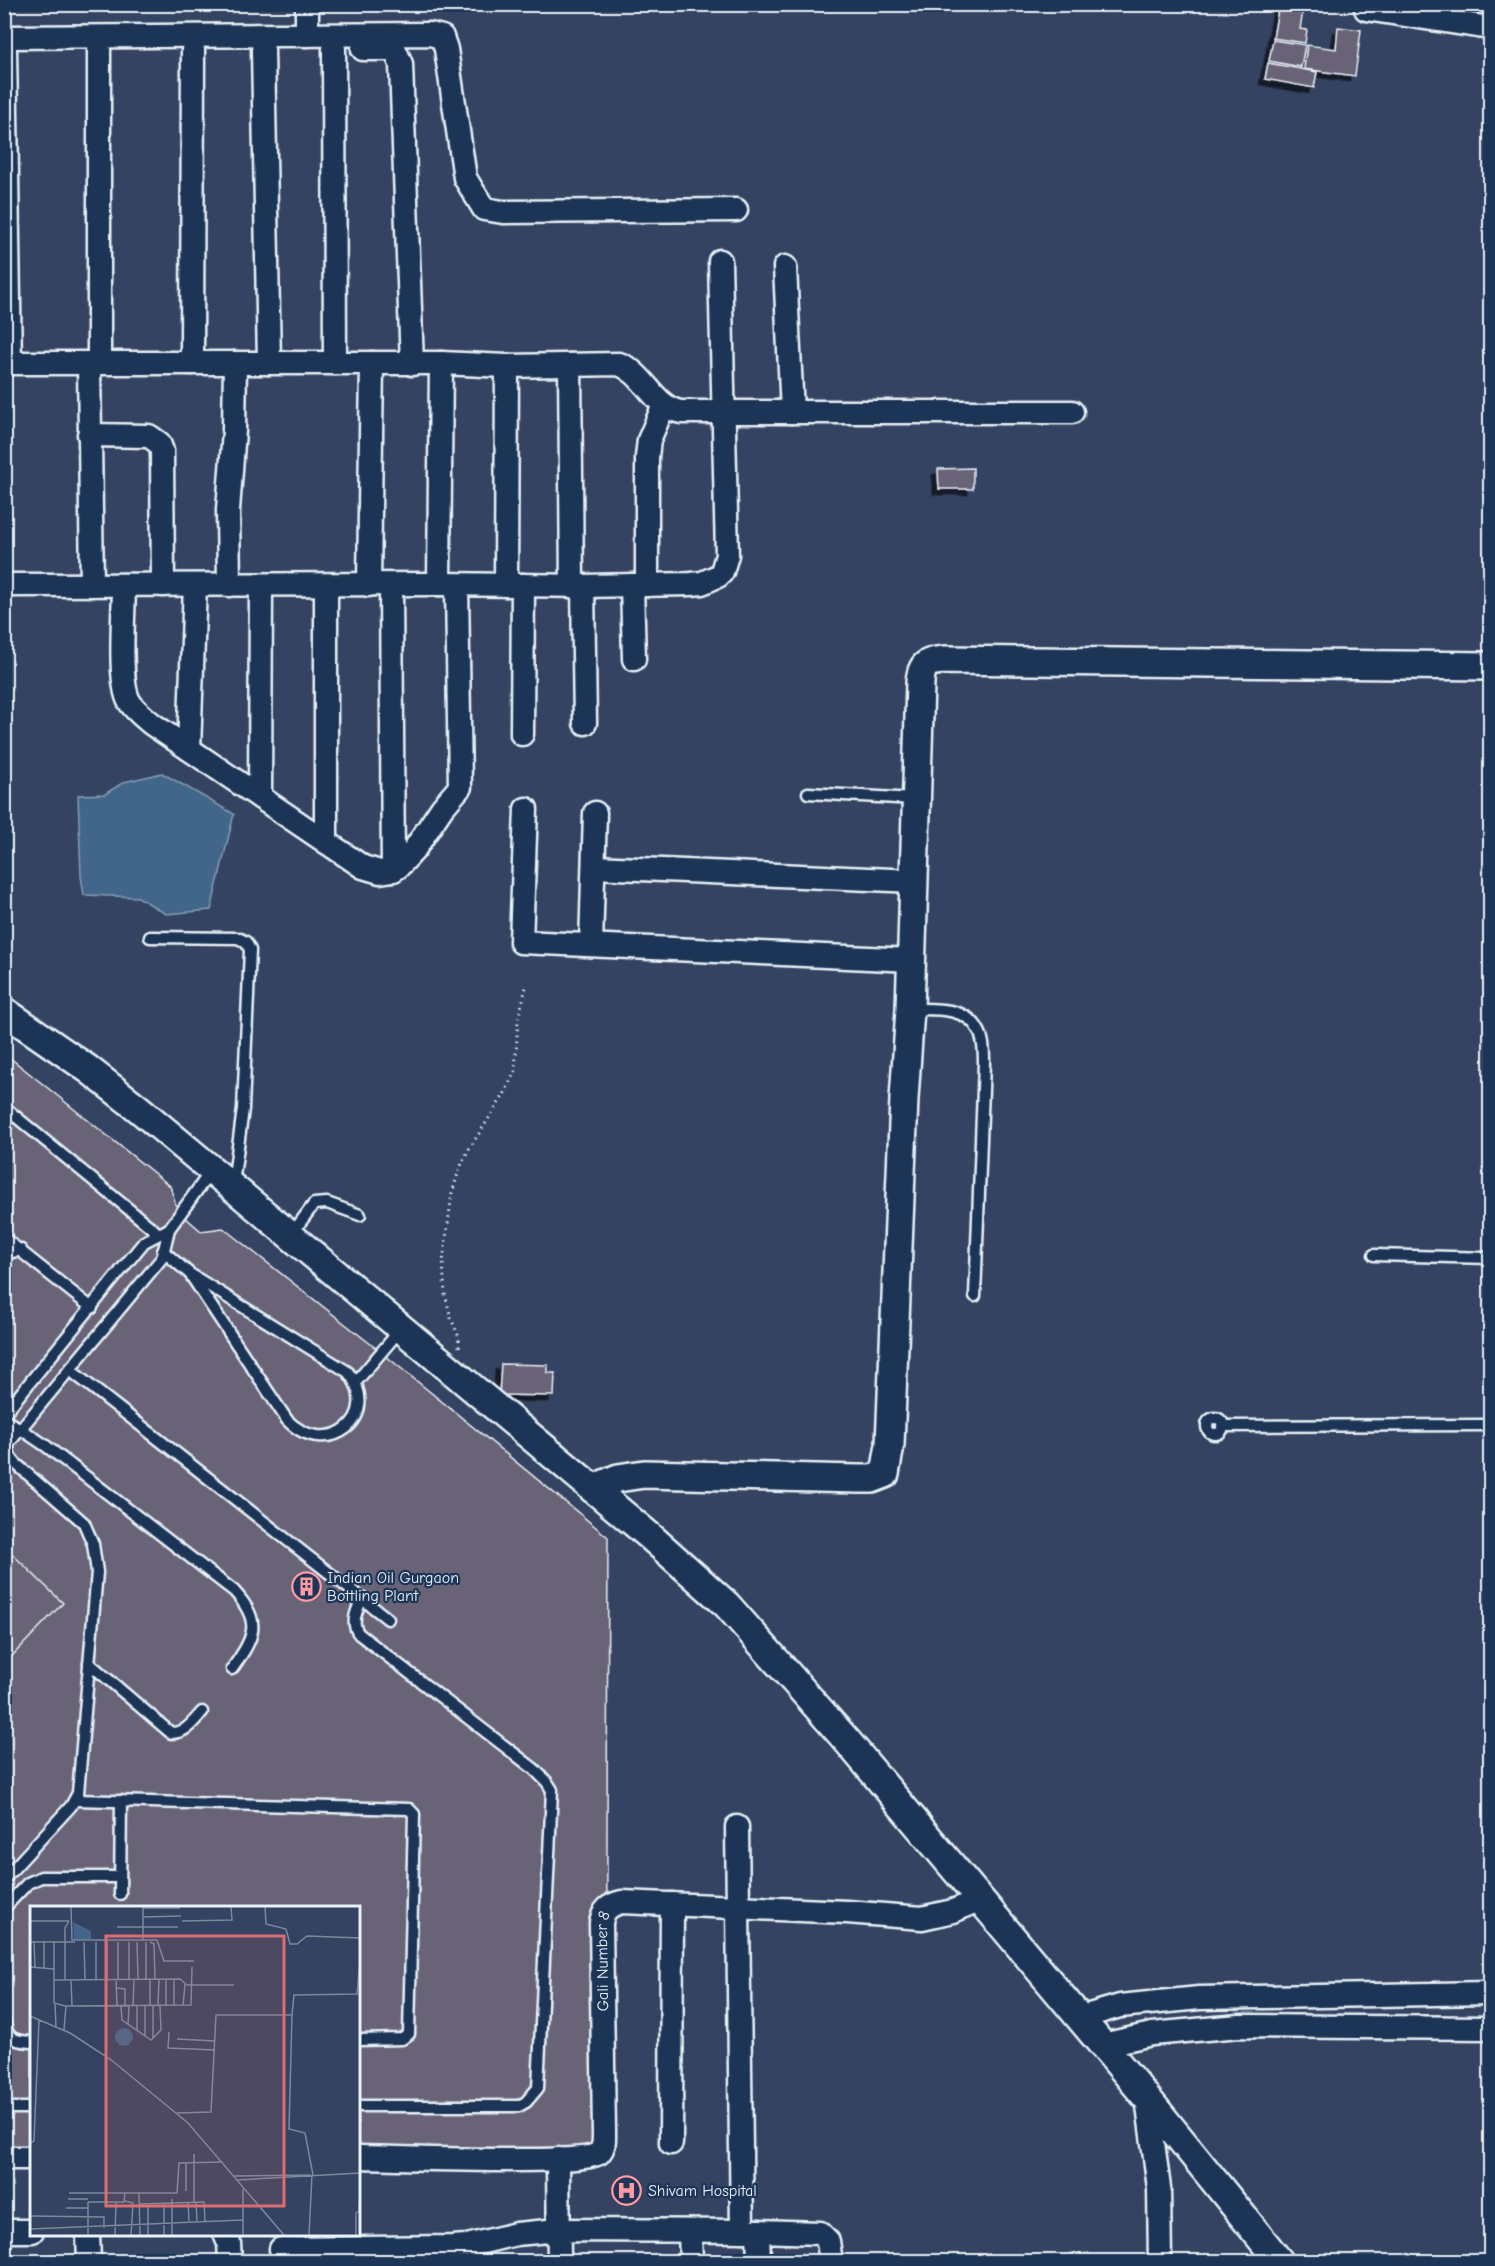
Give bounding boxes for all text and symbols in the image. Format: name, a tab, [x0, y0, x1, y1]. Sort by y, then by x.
place label: Indian Oil Gurgaon Bottling Plant	[327, 1569, 459, 1605]
building icon: Indian Oil Gurgaon Bottling Plant	[290, 1570, 322, 1602]
inset map	[30, 1906, 360, 2236]
street label: Gali Number 8	[593, 1908, 614, 2012]
hospital icon: Shivam Hospital	[611, 2174, 643, 2206]
place label: Shivam Hospital	[648, 2182, 757, 2200]

